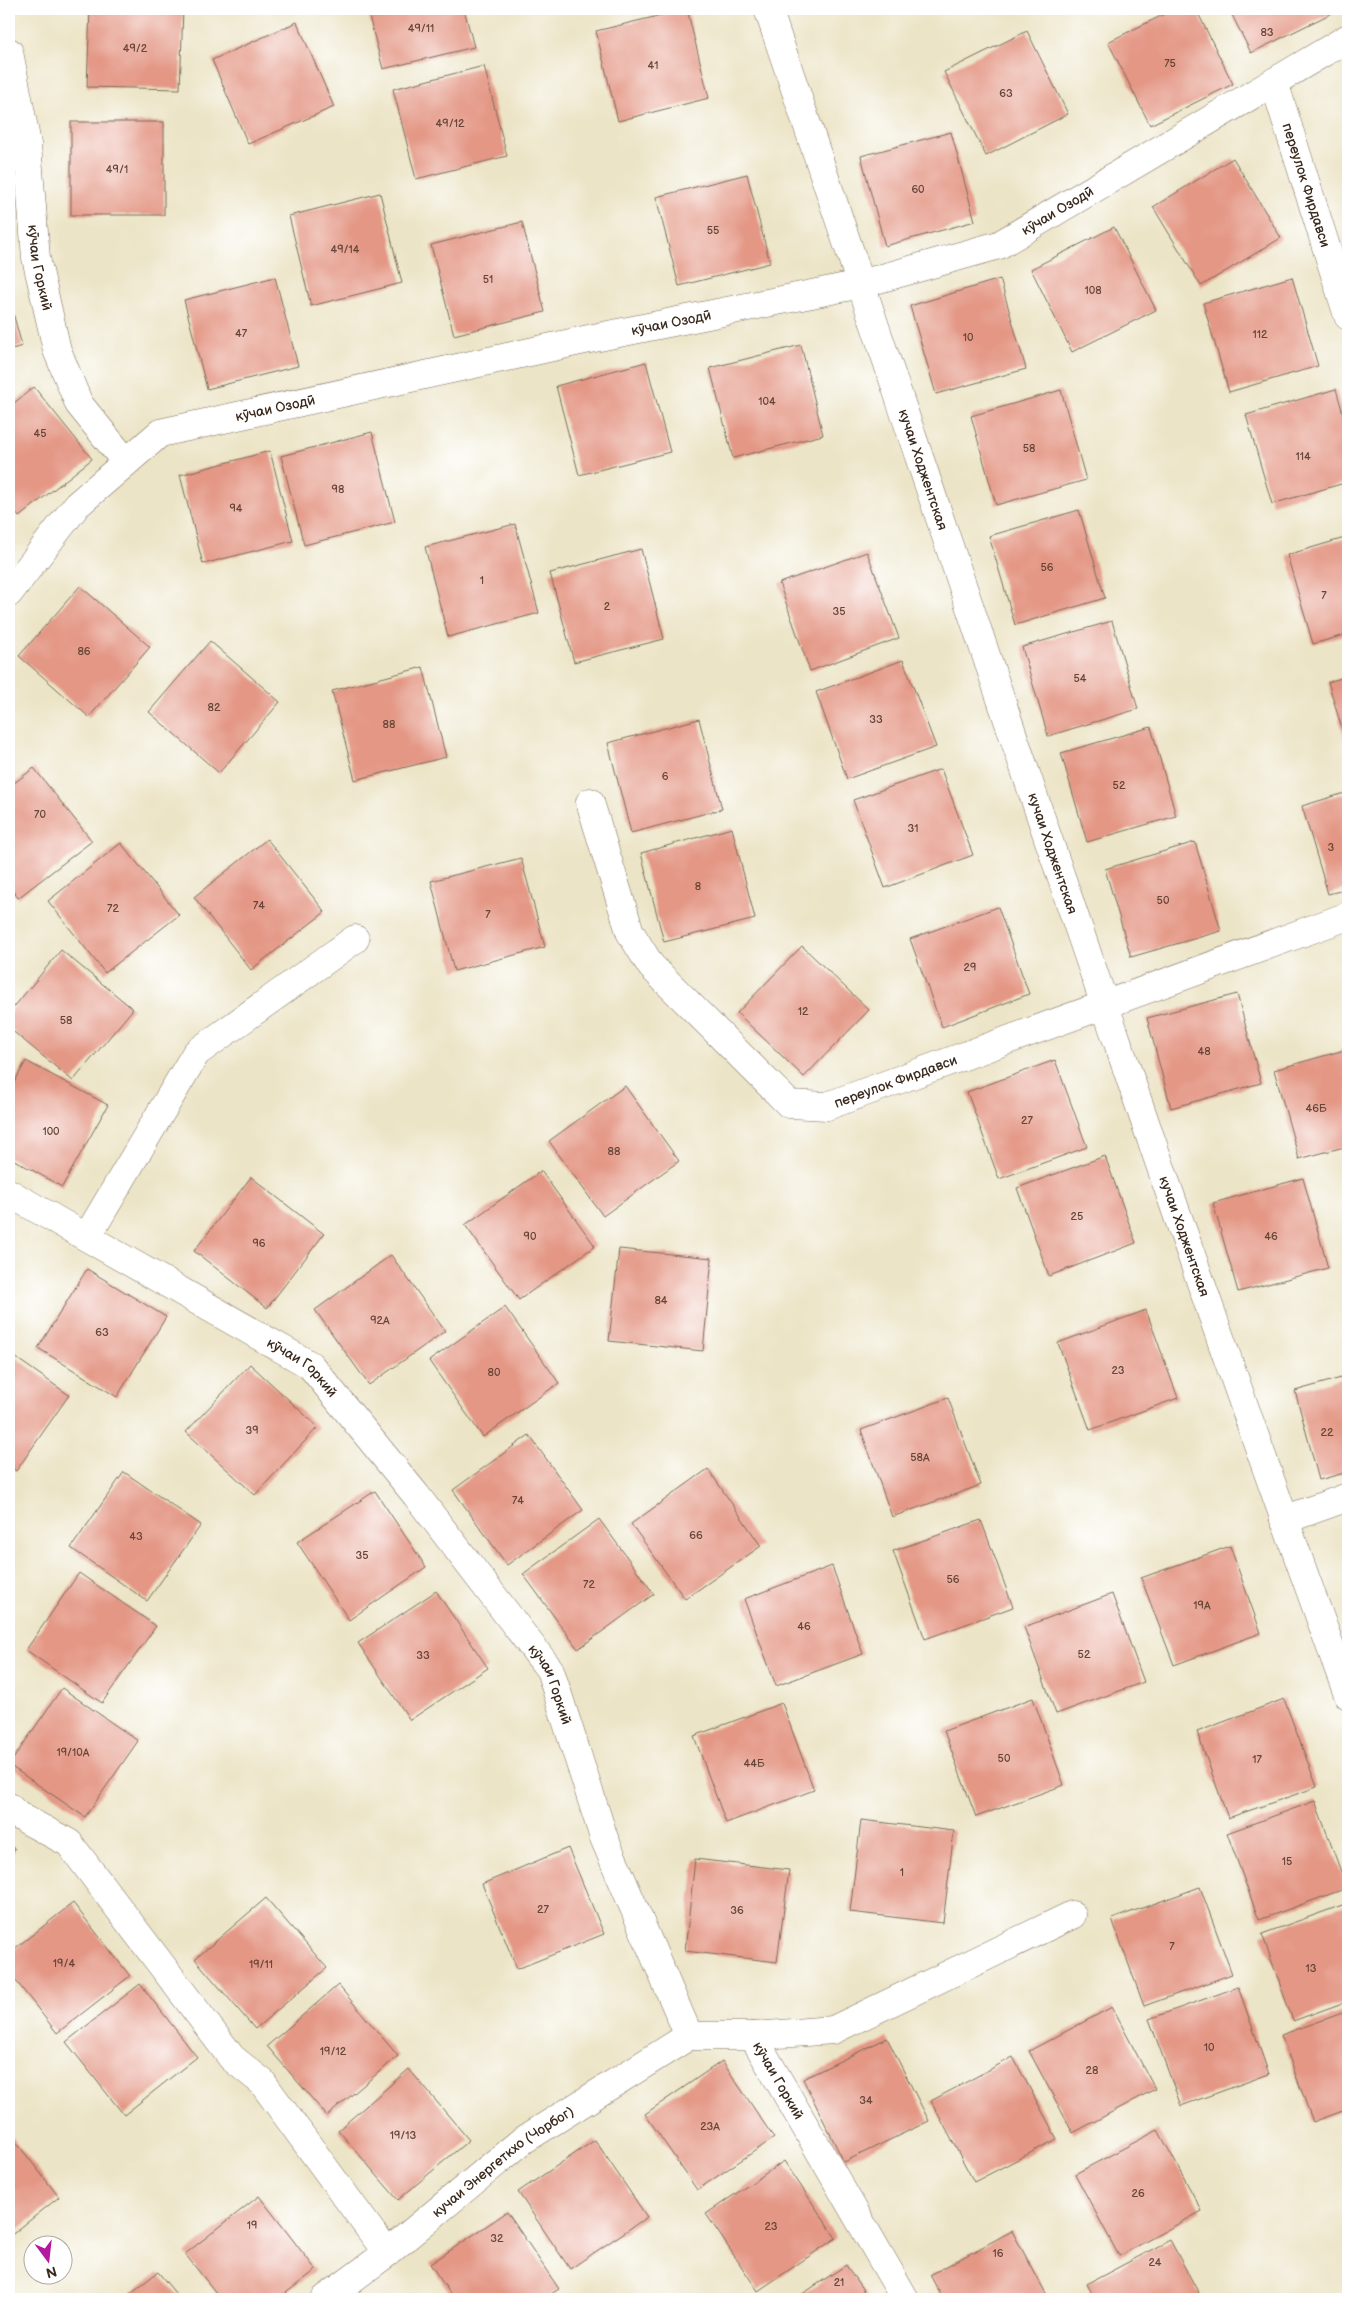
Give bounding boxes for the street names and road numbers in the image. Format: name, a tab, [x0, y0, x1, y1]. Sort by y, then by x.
street label: переулок Фирдавси	[1278, 121, 1334, 249]
street label: кӯчаи Озодӣ	[1018, 183, 1097, 239]
street label: кӯчаи Горкий	[24, 224, 56, 312]
street label: кӯчаи Озодӣ	[630, 307, 713, 339]
street label: кӯчаи Озодӣ	[234, 391, 317, 425]
street label: кучаи Ходжентская	[895, 407, 951, 533]
street label: кучаи Ходжентская	[1024, 791, 1081, 916]
street label: переулок Фирдавси	[832, 1051, 959, 1112]
street label: кучаи Ходжентская	[1155, 1174, 1213, 1299]
street label: кӯчаи Горкий	[264, 1334, 341, 1401]
street label: кӯчаи Горкий	[524, 1641, 575, 1727]
street label: кӯчаи Горкий	[749, 2039, 807, 2123]
street label: кучаи Энергеткхо (Чорбог)	[429, 2103, 577, 2221]

